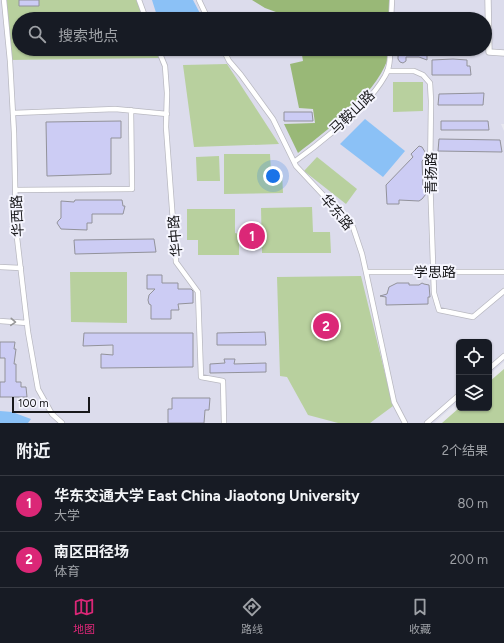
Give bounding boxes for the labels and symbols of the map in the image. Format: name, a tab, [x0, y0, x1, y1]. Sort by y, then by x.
street label: 马鞍山路	[326, 87, 378, 138]
street label: 青扬路	[423, 152, 440, 194]
your location	[263, 166, 283, 186]
street label: 华东路	[317, 191, 357, 234]
street label: 华西路	[8, 195, 27, 237]
street label: 华中路	[165, 214, 186, 258]
pin: 1	[239, 221, 265, 251]
street label: 学思路	[414, 264, 456, 281]
pin: 2	[313, 311, 339, 341]
one-way arrow	[10, 318, 16, 326]
scale bar	[12, 395, 90, 414]

